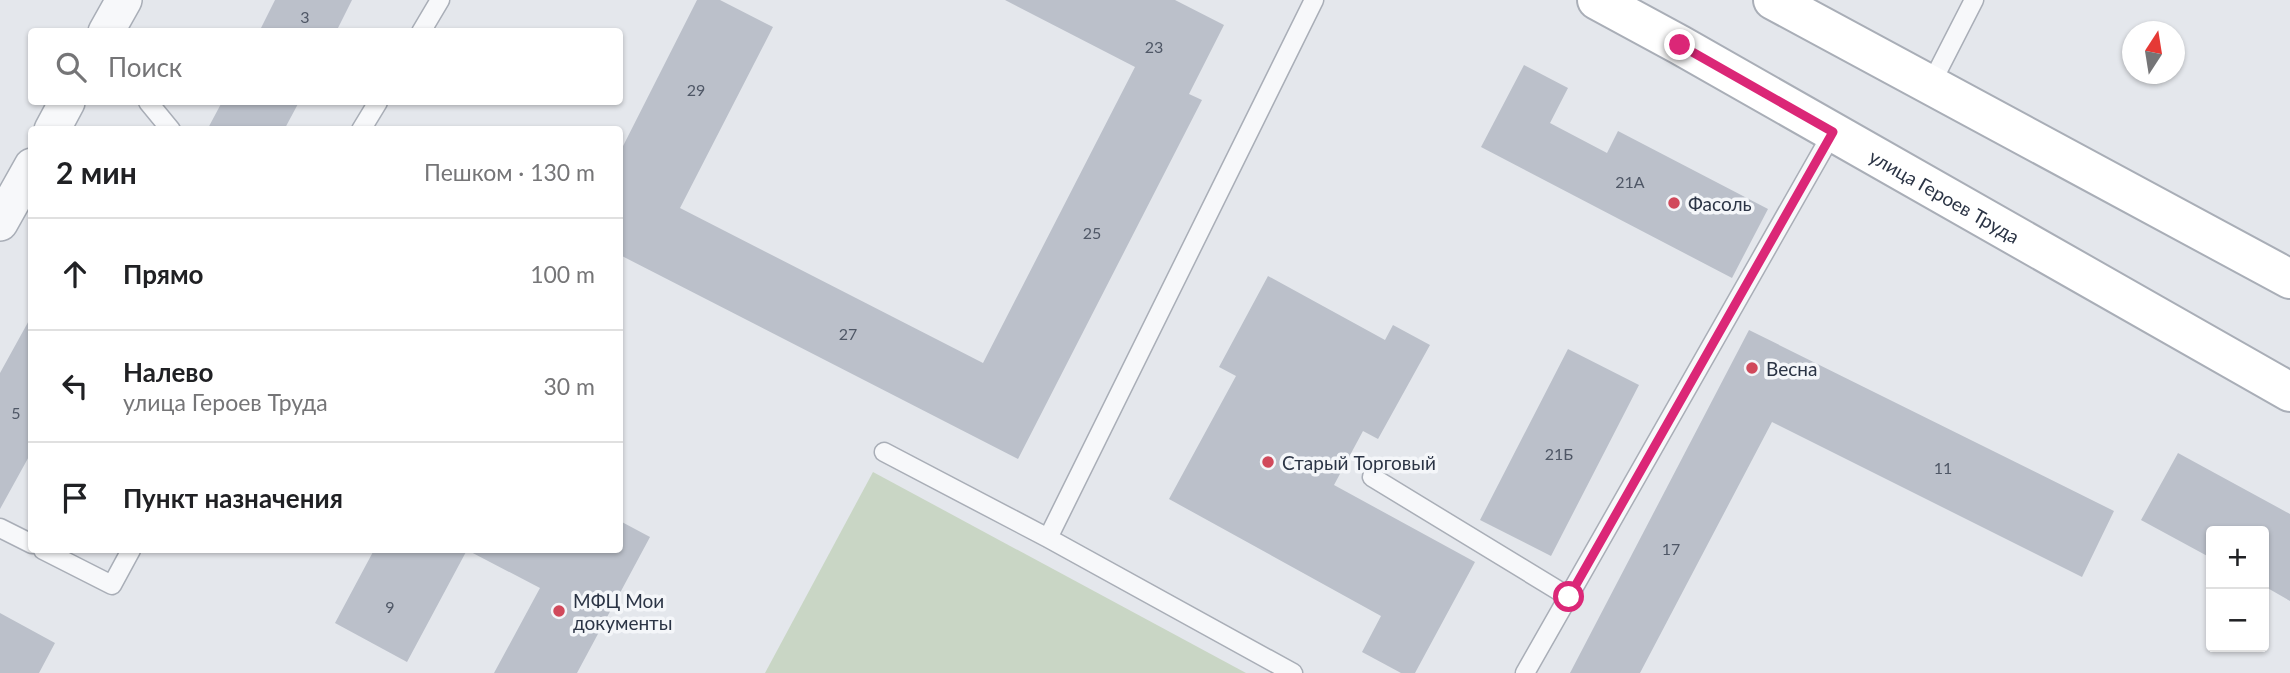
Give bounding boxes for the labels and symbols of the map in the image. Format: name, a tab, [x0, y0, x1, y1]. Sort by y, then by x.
house number: 3	[300, 7, 310, 26]
north arrow	[2122, 21, 2185, 84]
route end	[1664, 29, 1695, 60]
house number: 23	[1145, 37, 1163, 56]
house number: 29	[687, 80, 705, 99]
street label: улица Героев Труда	[1866, 144, 2024, 247]
house number: 21А	[1615, 172, 1645, 191]
place label: Фасоль	[1688, 192, 1752, 215]
marker: Фасоль	[1666, 195, 1682, 211]
house number: 25	[1083, 223, 1101, 242]
house number: 27	[839, 324, 857, 343]
place label: Весна	[1766, 357, 1817, 380]
marker: Весна	[1744, 360, 1760, 376]
house number: 5	[11, 403, 21, 422]
house number: 21Б	[1545, 444, 1573, 463]
place label: Старый Торговый	[1282, 451, 1436, 474]
marker: Старый Торговый	[1260, 454, 1276, 470]
house number: 11	[1934, 458, 1952, 477]
house number: 17	[1662, 539, 1680, 558]
route start	[1553, 581, 1584, 612]
place label: МФЦ Мои документы	[573, 589, 672, 634]
house number: 9	[385, 597, 395, 616]
marker: МФЦ Мои документы	[551, 603, 567, 619]

